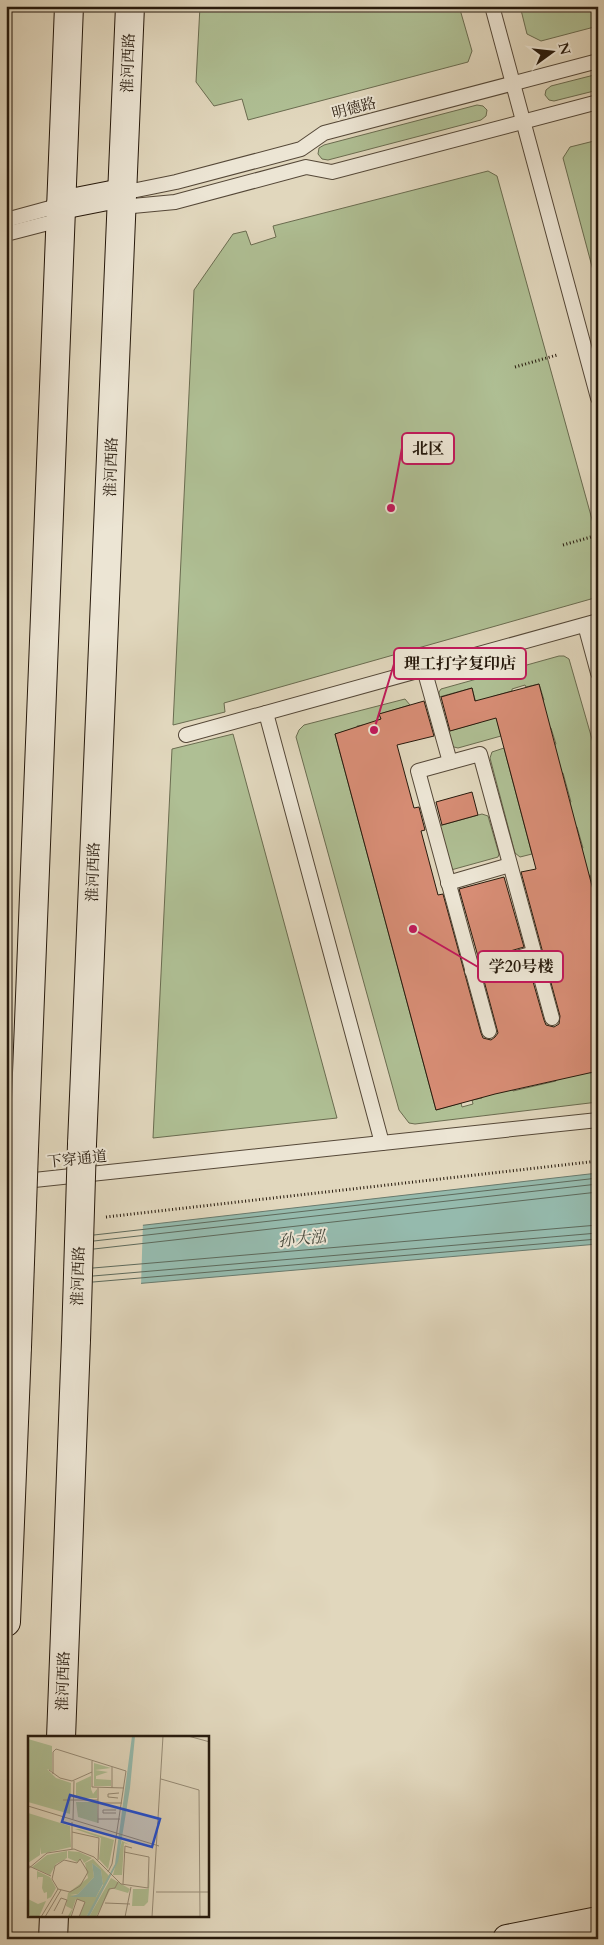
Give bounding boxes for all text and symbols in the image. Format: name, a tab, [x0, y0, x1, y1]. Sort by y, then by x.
north arrow	[526, 28, 576, 78]
street label: 淮河西路	[117, 33, 139, 93]
text: N	[553, 40, 575, 57]
street label: 明德路	[330, 93, 378, 123]
callout: 北区	[402, 433, 454, 464]
street label: 淮河西路	[100, 437, 122, 497]
text: 北区	[412, 438, 444, 460]
callout: 理工打字复印店	[394, 648, 526, 679]
text: 理工打字复印店	[404, 653, 516, 675]
street label: 淮河西路	[82, 842, 104, 902]
callout: 学20号楼	[478, 951, 563, 982]
text: 学20号楼	[489, 956, 553, 978]
street label: 下穿通道	[46, 1146, 108, 1172]
water label: 孙大泓	[277, 1225, 328, 1252]
street label: 淮河西路	[67, 1246, 89, 1306]
street label: 淮河西路	[52, 1651, 74, 1711]
inset map	[28, 1736, 209, 1918]

